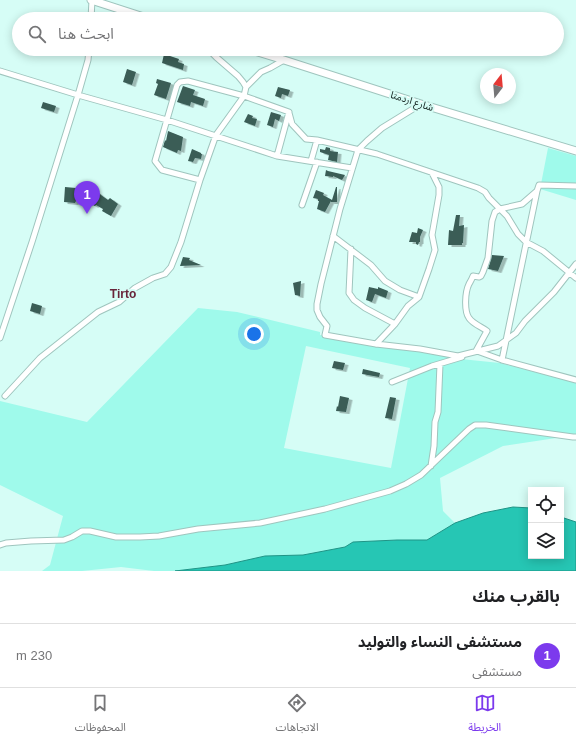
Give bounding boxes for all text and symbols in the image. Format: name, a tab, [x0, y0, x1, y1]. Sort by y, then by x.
search box	[12, 12, 564, 56]
icon: search	[26, 23, 48, 45]
text: ابحث هنا	[58, 25, 114, 42]
north arrow	[480, 68, 516, 104]
street label: شارع اردمتا	[388, 89, 435, 115]
pin: 1	[74, 181, 100, 214]
district label: Tirto	[110, 287, 136, 301]
your location	[244, 324, 264, 344]
map controls	[528, 487, 564, 559]
button: locate	[528, 487, 564, 523]
button: layers	[528, 523, 564, 559]
text: بالقرب منك	[472, 587, 560, 606]
text: مستشفى النساء والتوليد	[358, 633, 522, 650]
text: 230 m	[16, 648, 52, 663]
text: 1	[543, 648, 551, 663]
text: مستشفى	[472, 664, 522, 679]
tab: المحفوظات	[75, 692, 126, 739]
tab: الاتجاهات	[276, 692, 319, 739]
tab: الخريطة	[468, 692, 501, 739]

